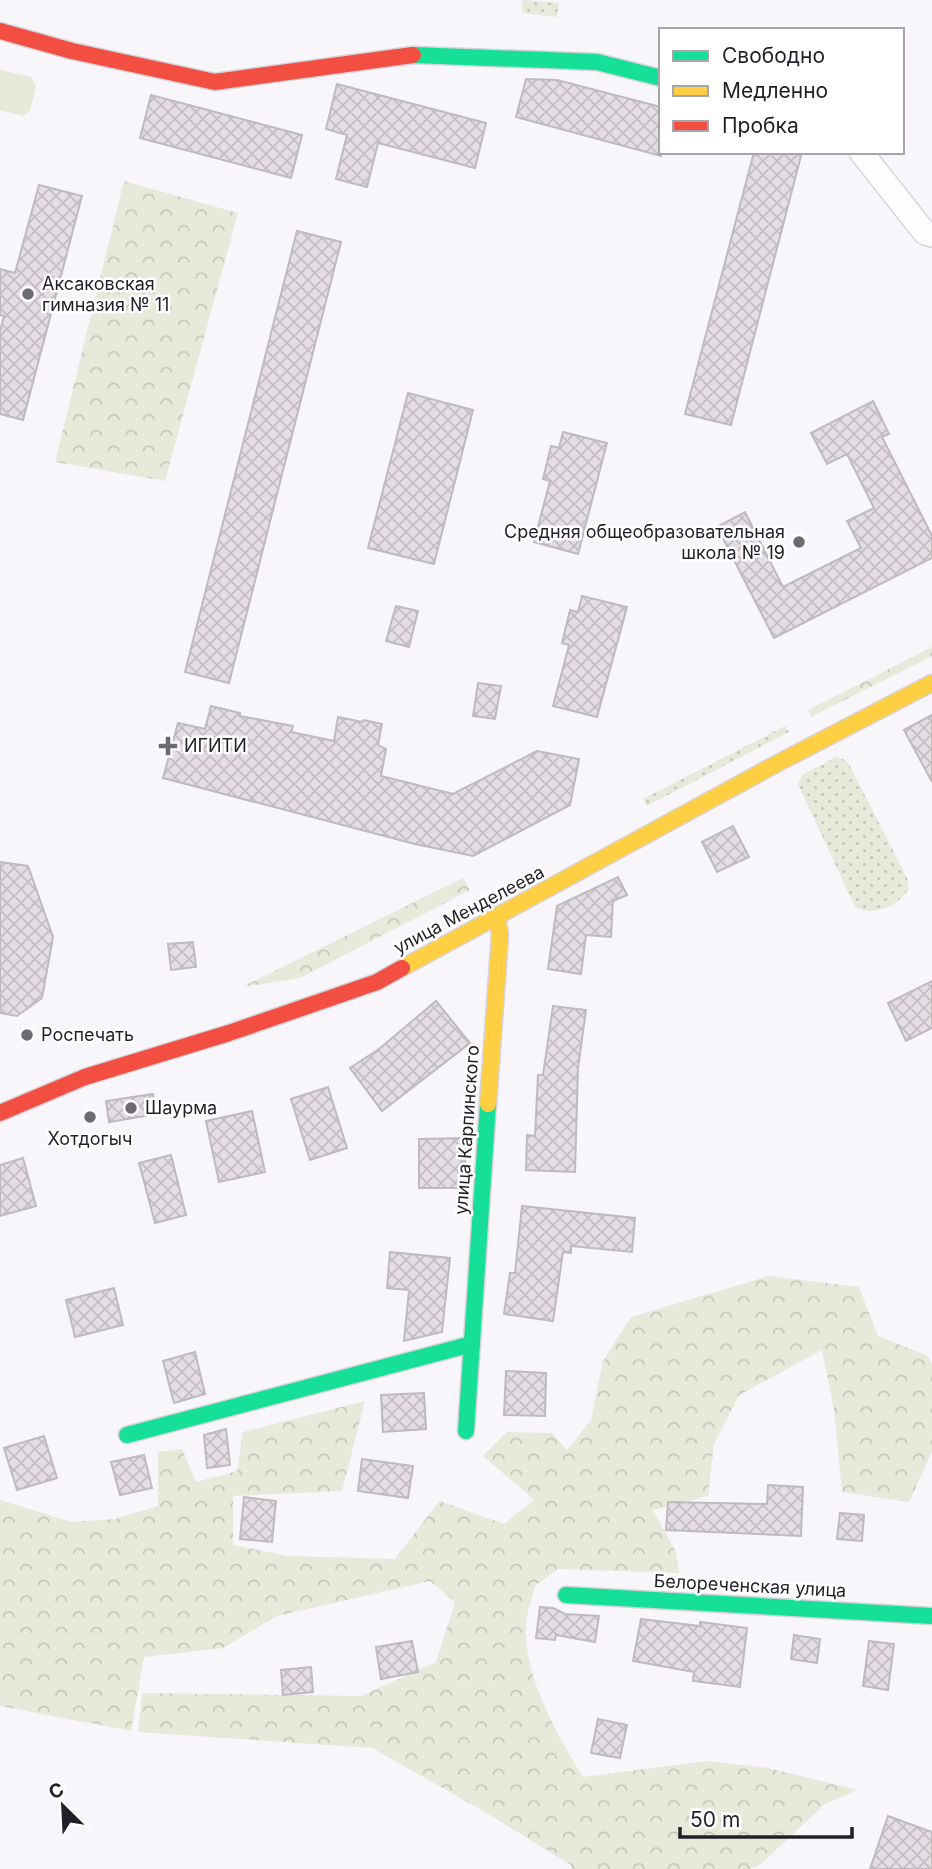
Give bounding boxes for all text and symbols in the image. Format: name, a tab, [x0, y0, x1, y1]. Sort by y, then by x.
legend	[659, 28, 904, 154]
text: Свободно	[722, 43, 825, 68]
text: Медленно	[722, 78, 828, 103]
text: Пробка	[722, 113, 799, 138]
place label: Аксаковская гимназия № 11	[42, 273, 169, 315]
marker: Аксаковская гимназия № 11	[20, 286, 36, 302]
place label: Средняя общеобразовательная школа № 19	[504, 521, 785, 563]
marker: Средняя общеобразовательная школа № 19	[791, 534, 807, 550]
place label: ИГИТИ	[184, 735, 247, 756]
marker: ИГИТИ	[158, 736, 178, 756]
street label: улица Менделеева	[390, 861, 547, 958]
place label: Роспечать	[41, 1024, 134, 1045]
marker: Роспечать	[19, 1027, 35, 1043]
street label: улица Карпинского	[450, 1044, 483, 1216]
place label: Шаурма	[145, 1097, 217, 1118]
marker: Шаурма	[123, 1100, 139, 1116]
marker: Хотдогыч	[82, 1109, 98, 1125]
place label: Хотдогыч	[48, 1128, 132, 1149]
street label: Белореченская улица	[653, 1570, 847, 1601]
north arrow	[28, 1771, 98, 1841]
text: С	[45, 1778, 67, 1804]
scale bar	[680, 1796, 852, 1840]
text: 50 m	[690, 1807, 740, 1832]

